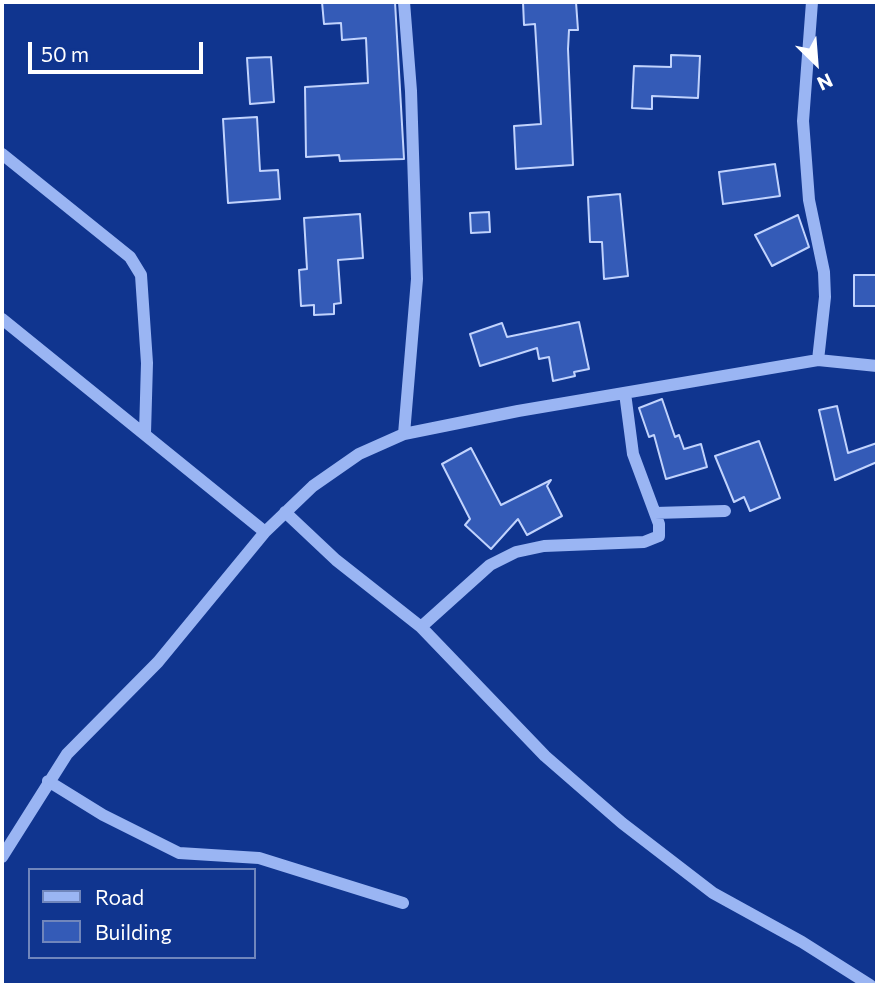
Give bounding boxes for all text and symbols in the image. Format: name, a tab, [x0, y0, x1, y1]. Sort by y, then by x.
scale bar	[32, 28, 206, 72]
north arrow	[781, 28, 851, 98]
text: 50 m	[41, 41, 89, 66]
text: N	[814, 69, 836, 96]
legend	[28, 868, 256, 959]
text: Road	[95, 884, 144, 909]
text: Building	[95, 919, 172, 944]

